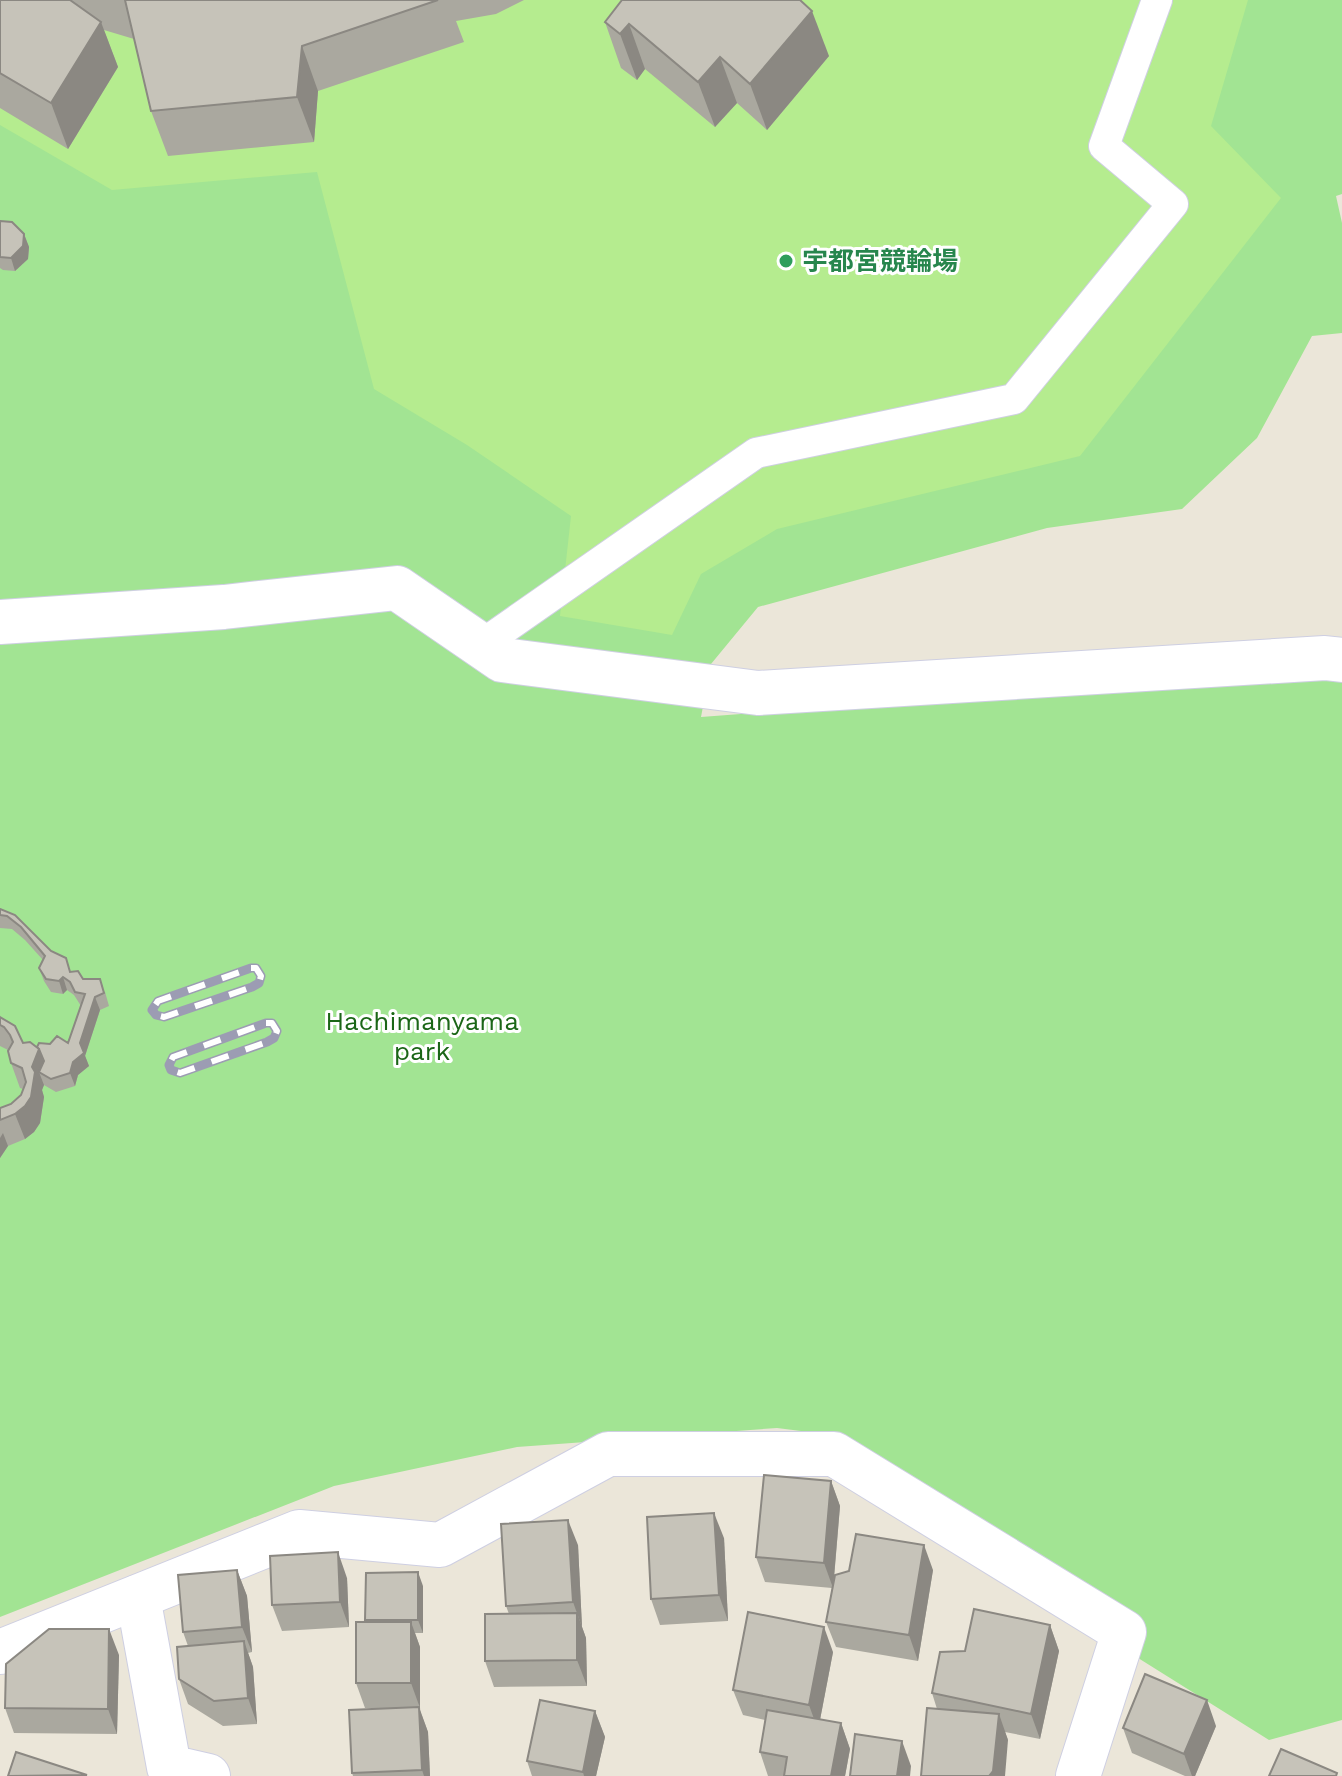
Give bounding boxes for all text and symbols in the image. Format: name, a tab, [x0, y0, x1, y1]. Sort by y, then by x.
place label: 宇都宮競輪場	[802, 246, 958, 276]
marker: 宇都宮競輪場	[777, 252, 795, 270]
park label: Hachimanyama park	[325, 1006, 519, 1066]

